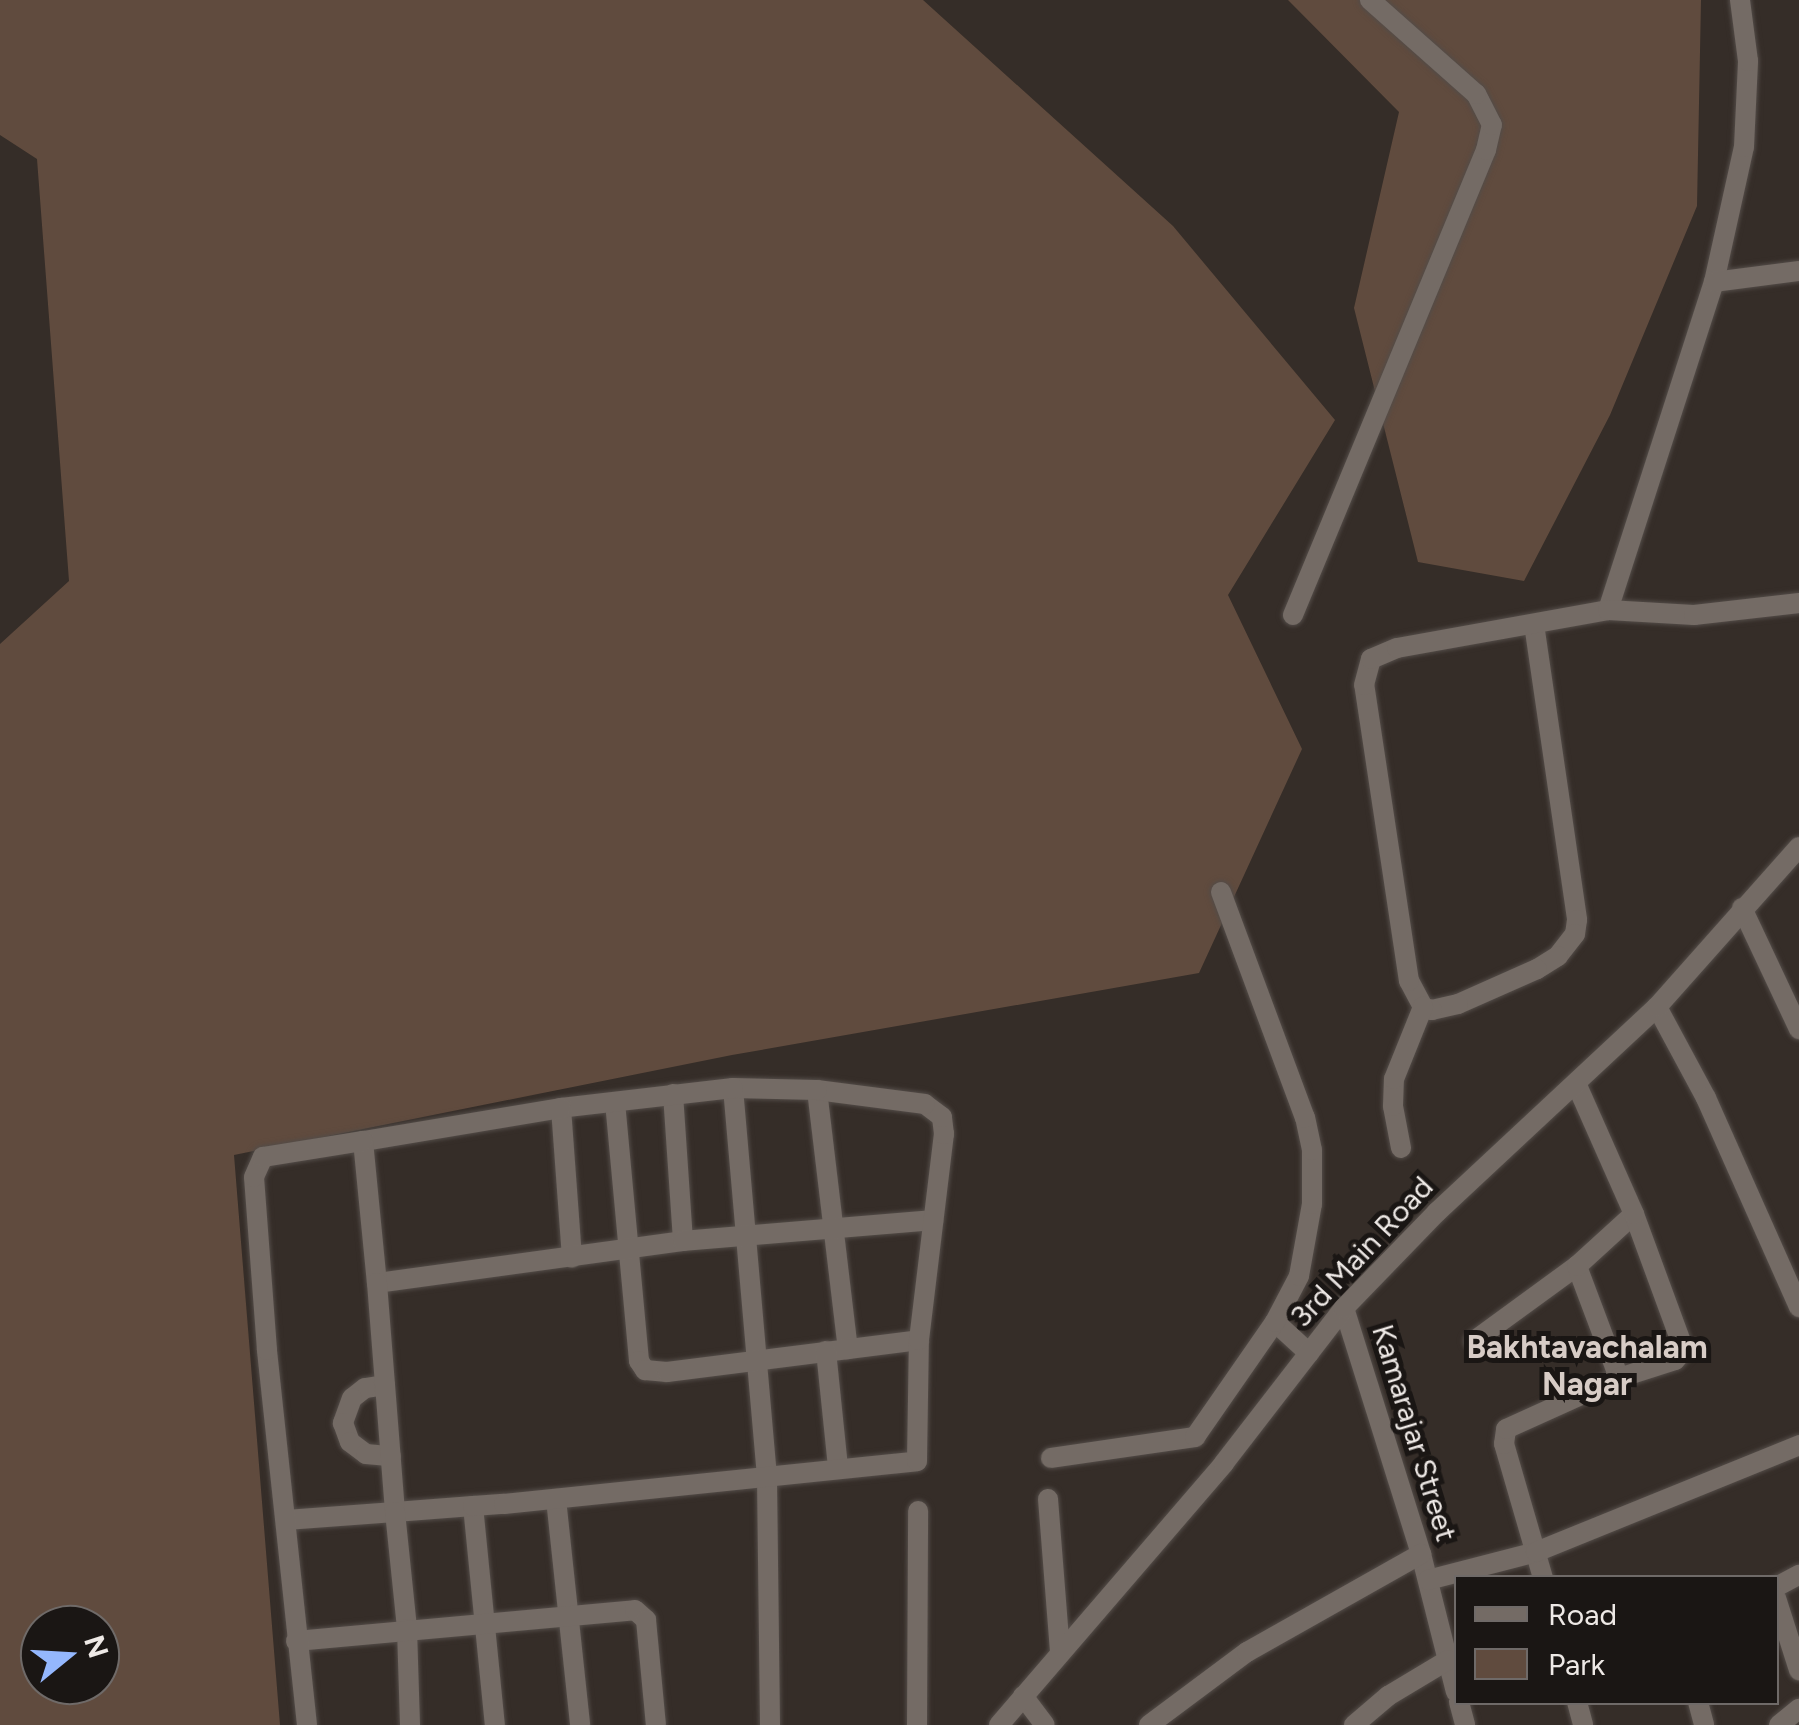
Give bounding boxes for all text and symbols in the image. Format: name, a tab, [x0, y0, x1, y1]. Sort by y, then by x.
street label: 3rd Main Road	[1283, 1169, 1441, 1335]
street label: Kamarajar Street	[1364, 1320, 1464, 1546]
district label: Bakhtavachalam Nagar	[1466, 1329, 1708, 1404]
legend	[1454, 1575, 1779, 1705]
text: Road	[1548, 1596, 1617, 1633]
north arrow	[20, 1605, 120, 1705]
text: N	[77, 1631, 116, 1662]
text: Park	[1548, 1646, 1605, 1683]

